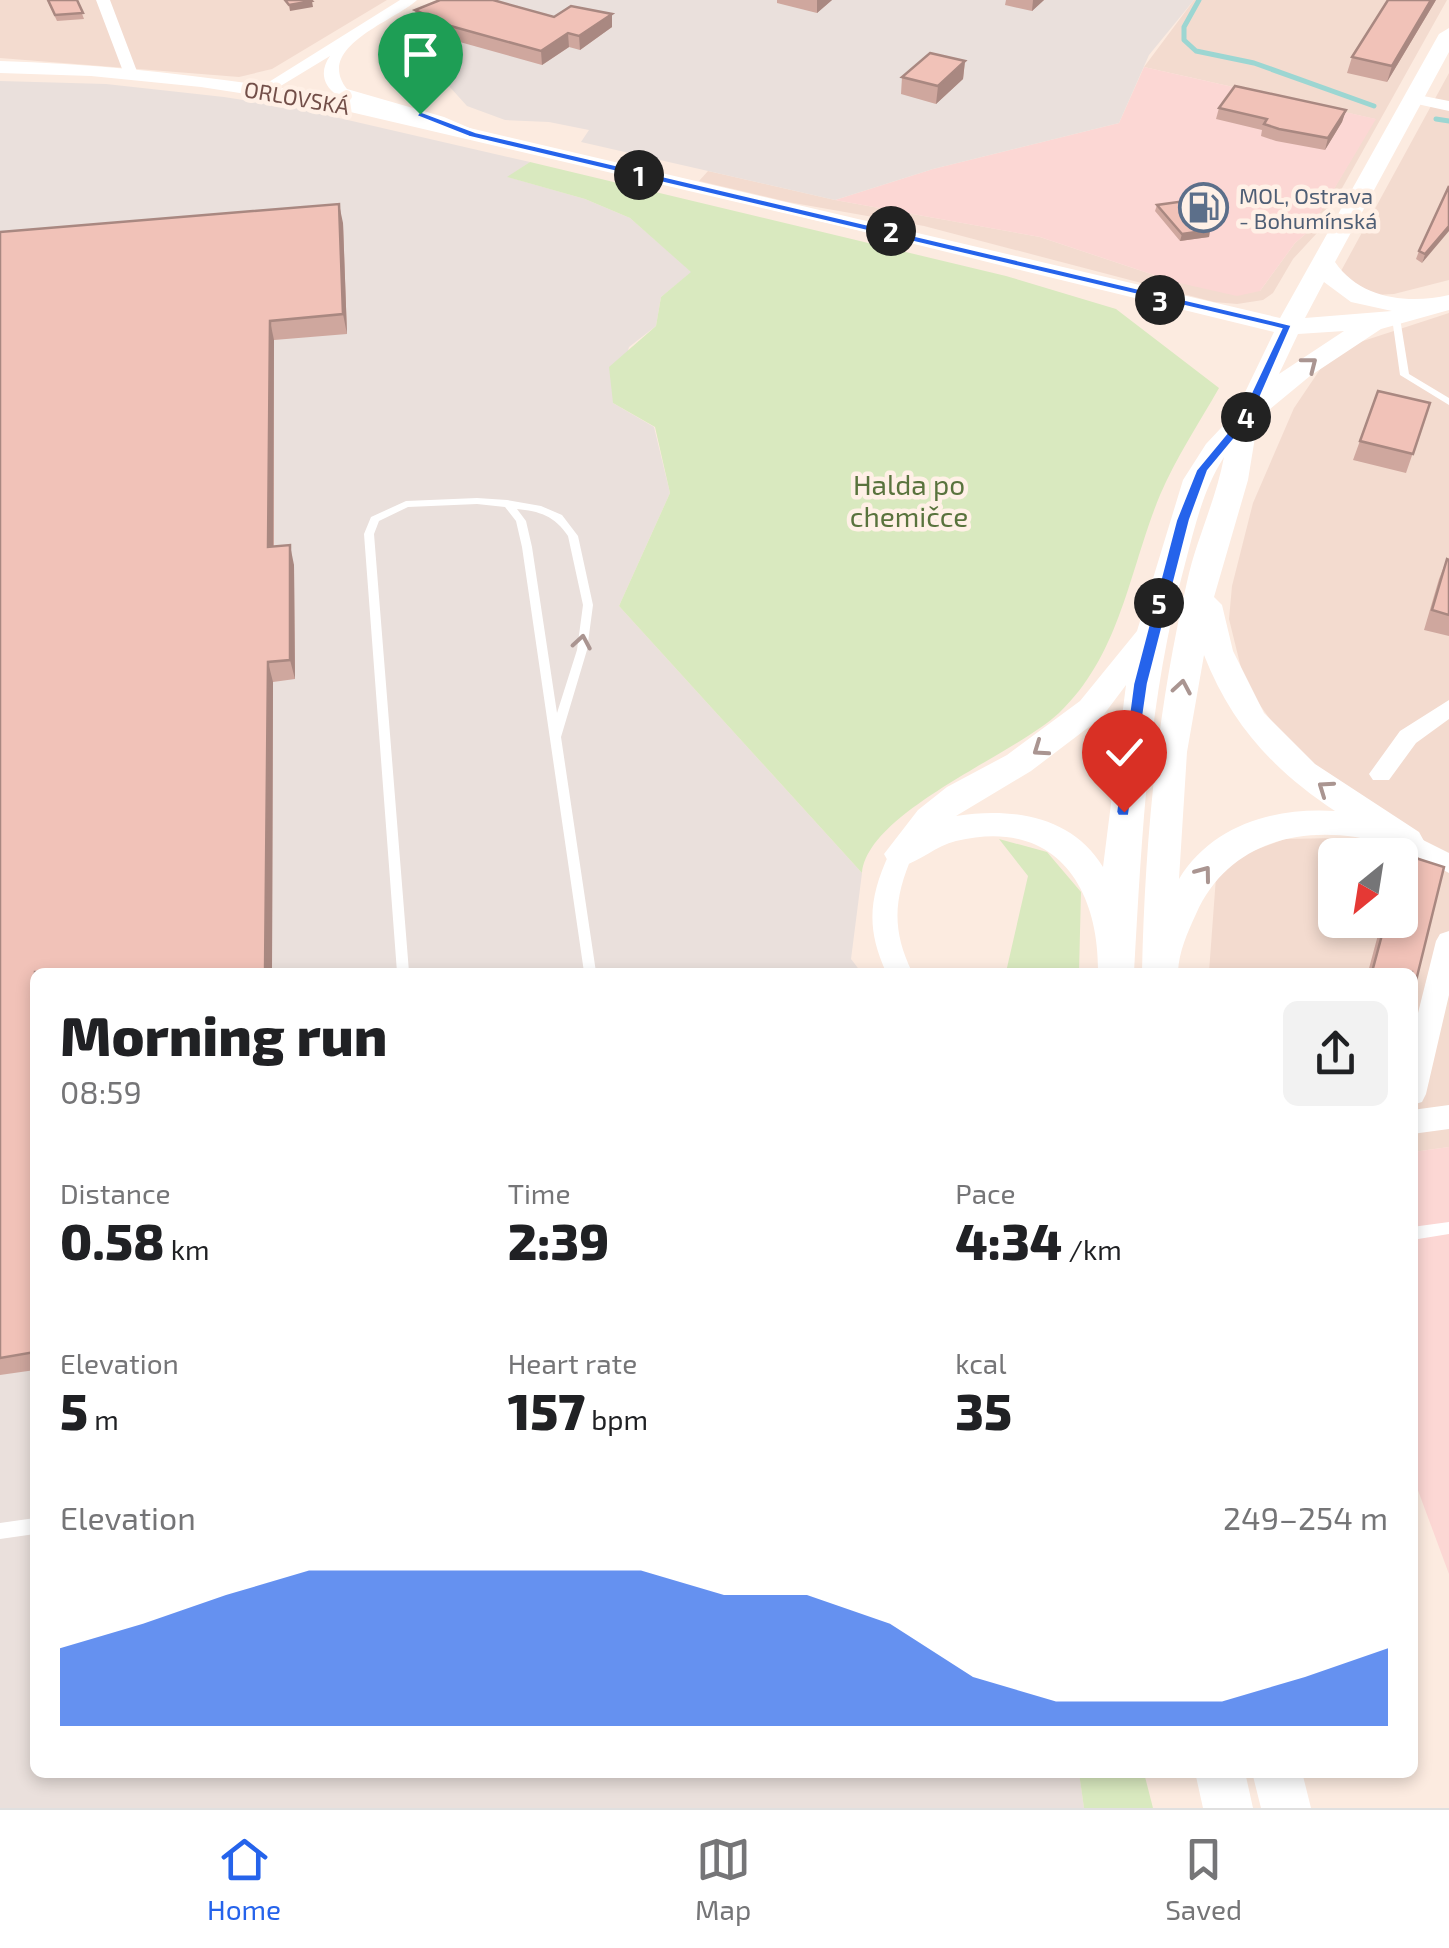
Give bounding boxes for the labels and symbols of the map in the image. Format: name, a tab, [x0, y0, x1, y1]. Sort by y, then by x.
pin	[378, 12, 463, 115]
street label: ORLOVSKÁ	[242, 75, 352, 119]
pin: 1	[614, 150, 664, 200]
fuel station icon: MOL, Ostrava - Bohumínská	[1178, 182, 1230, 234]
place label: MOL, Ostrava - Bohumínská	[1239, 182, 1377, 233]
pin: 2	[866, 206, 916, 256]
pin: 3	[1135, 275, 1185, 325]
one-way arrow	[1299, 358, 1317, 375]
pin: 4	[1221, 392, 1271, 442]
park label: Halda po chemičce	[850, 467, 968, 533]
pin: 5	[1134, 578, 1184, 628]
one-way arrow	[571, 634, 592, 651]
one-way arrow	[1170, 679, 1191, 696]
pin	[1082, 710, 1167, 813]
one-way arrow	[1032, 737, 1051, 755]
one-way arrow	[1318, 782, 1336, 800]
north arrow	[1318, 838, 1418, 938]
one-way arrow	[1193, 866, 1210, 884]

